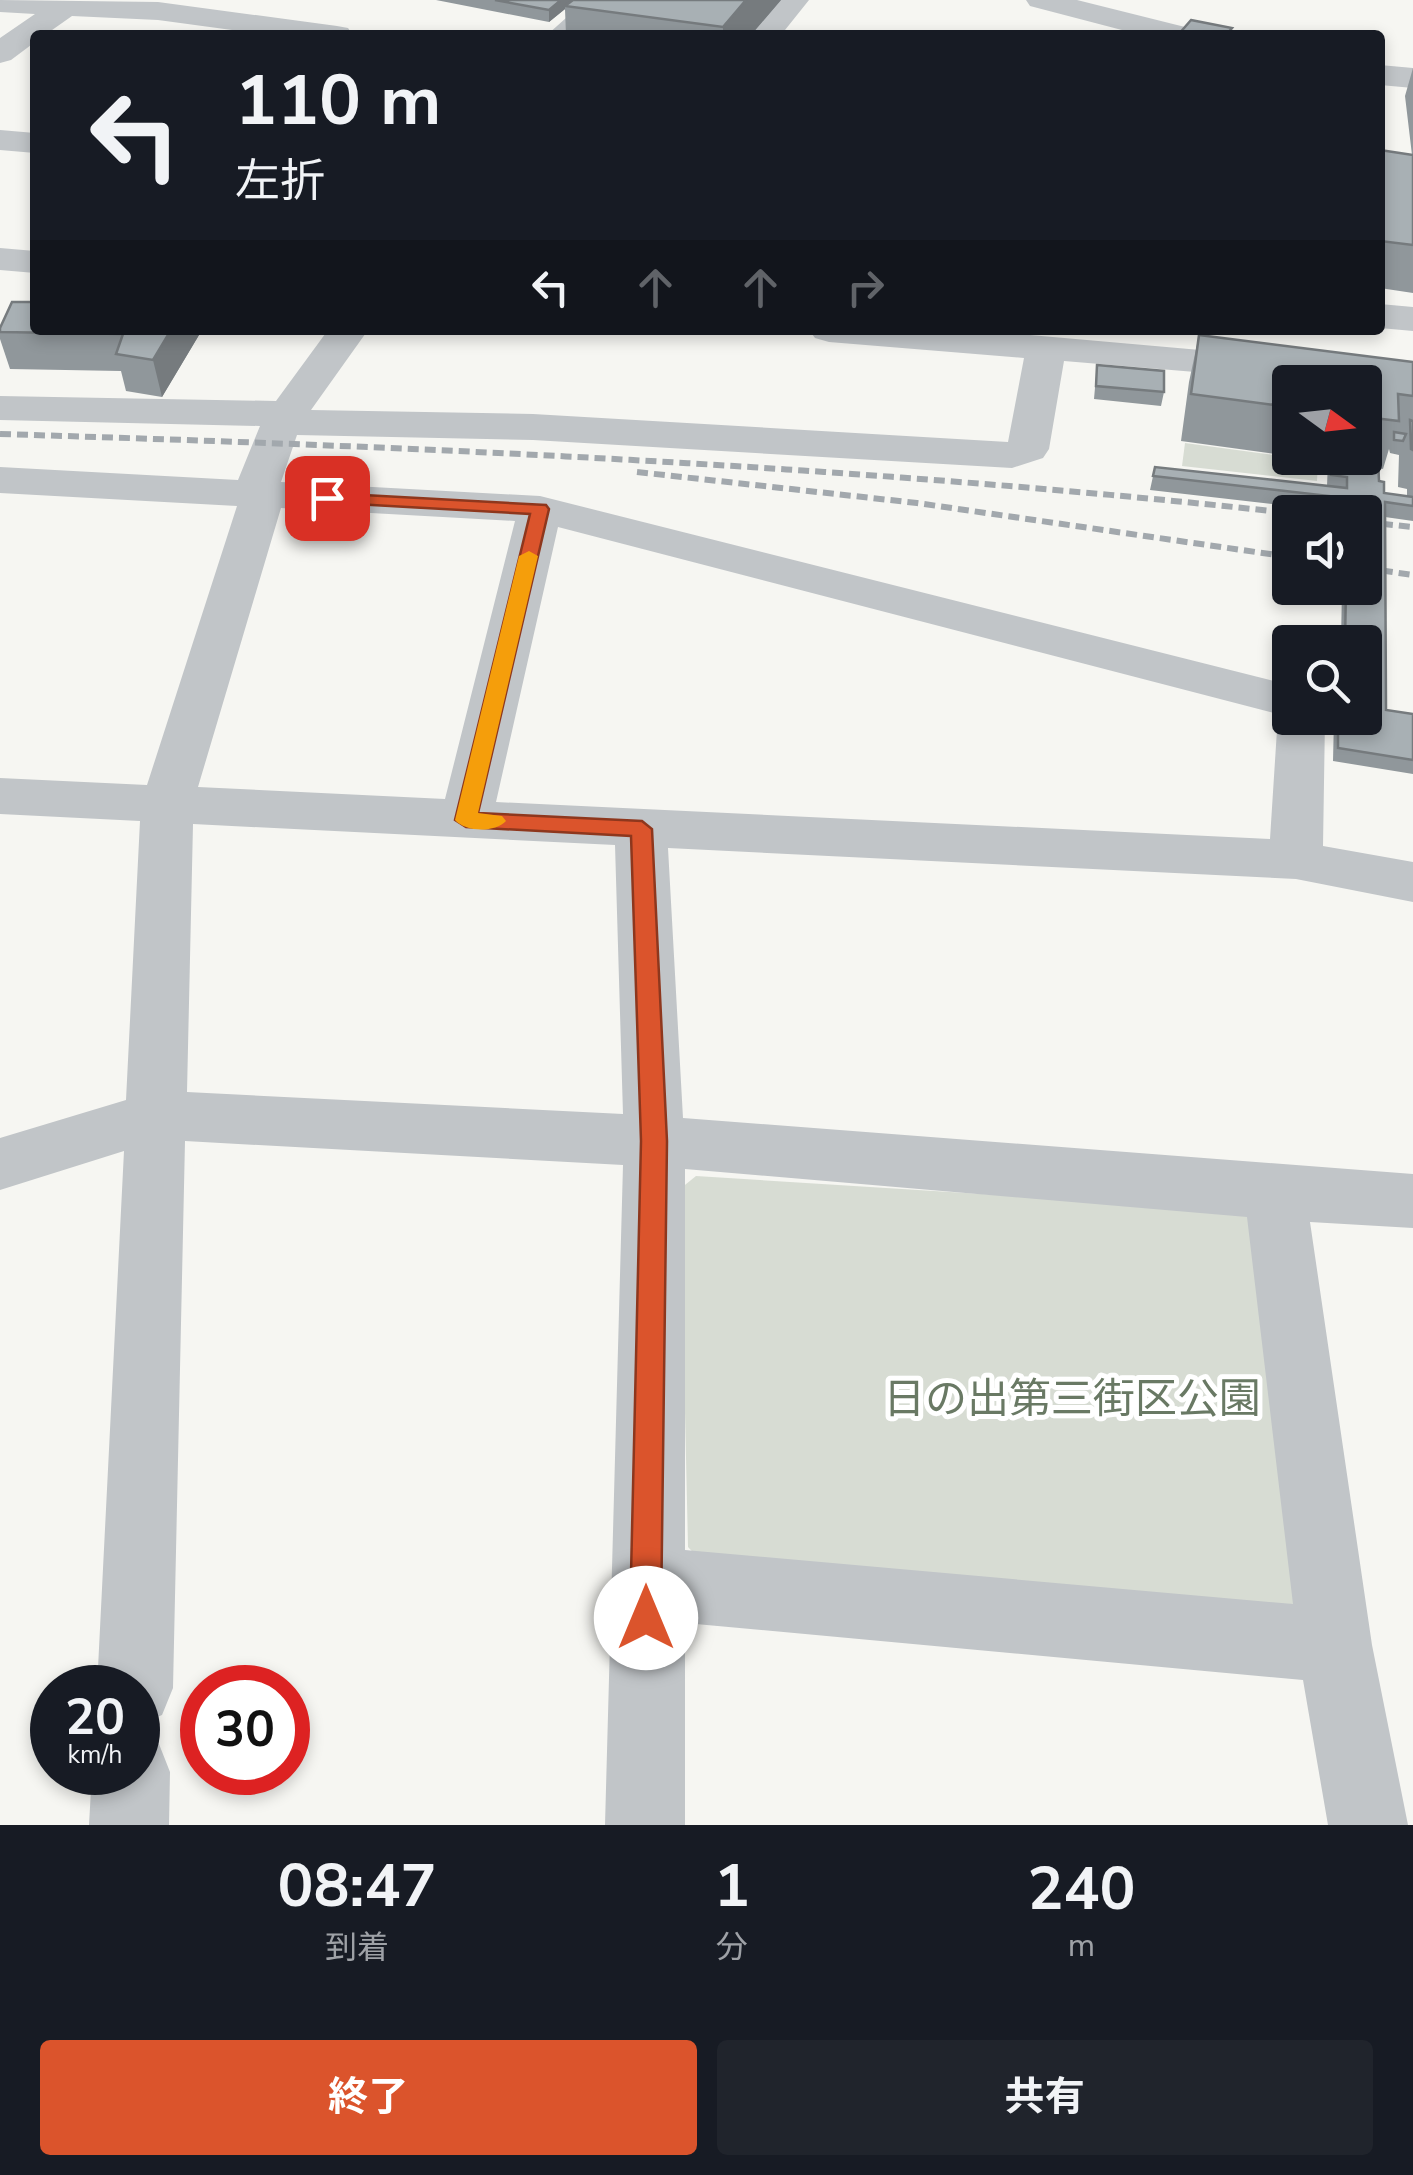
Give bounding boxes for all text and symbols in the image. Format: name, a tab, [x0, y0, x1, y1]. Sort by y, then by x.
text: 110 m	[235, 53, 441, 149]
icon: left	[70, 70, 200, 200]
text: 左折	[235, 151, 325, 212]
icon: left	[523, 260, 578, 315]
icon: ahead	[628, 260, 683, 315]
icon: ahead	[733, 260, 788, 315]
icon: right	[838, 260, 893, 315]
north arrow	[1272, 365, 1382, 475]
map controls	[1272, 365, 1382, 735]
pin	[285, 456, 370, 541]
icon: arrive	[300, 471, 355, 526]
button: sound	[1272, 495, 1382, 605]
button: search	[1272, 625, 1382, 735]
park label: 日の出第三街区公園	[883, 1371, 1261, 1428]
position arrow	[594, 1566, 698, 1670]
speed limit sign: 30	[180, 1665, 310, 1795]
text: 20	[65, 1683, 125, 1752]
text: km/h	[67, 1738, 123, 1772]
text: 08:47	[278, 1845, 436, 1927]
text: 1	[714, 1845, 750, 1927]
text: 240	[1027, 1848, 1135, 1930]
text: m	[1068, 1924, 1095, 1967]
text: 到着	[325, 1926, 389, 1969]
text: 分	[716, 1926, 748, 1969]
button: 終了	[40, 2040, 697, 2155]
button: 共有	[717, 2040, 1373, 2155]

